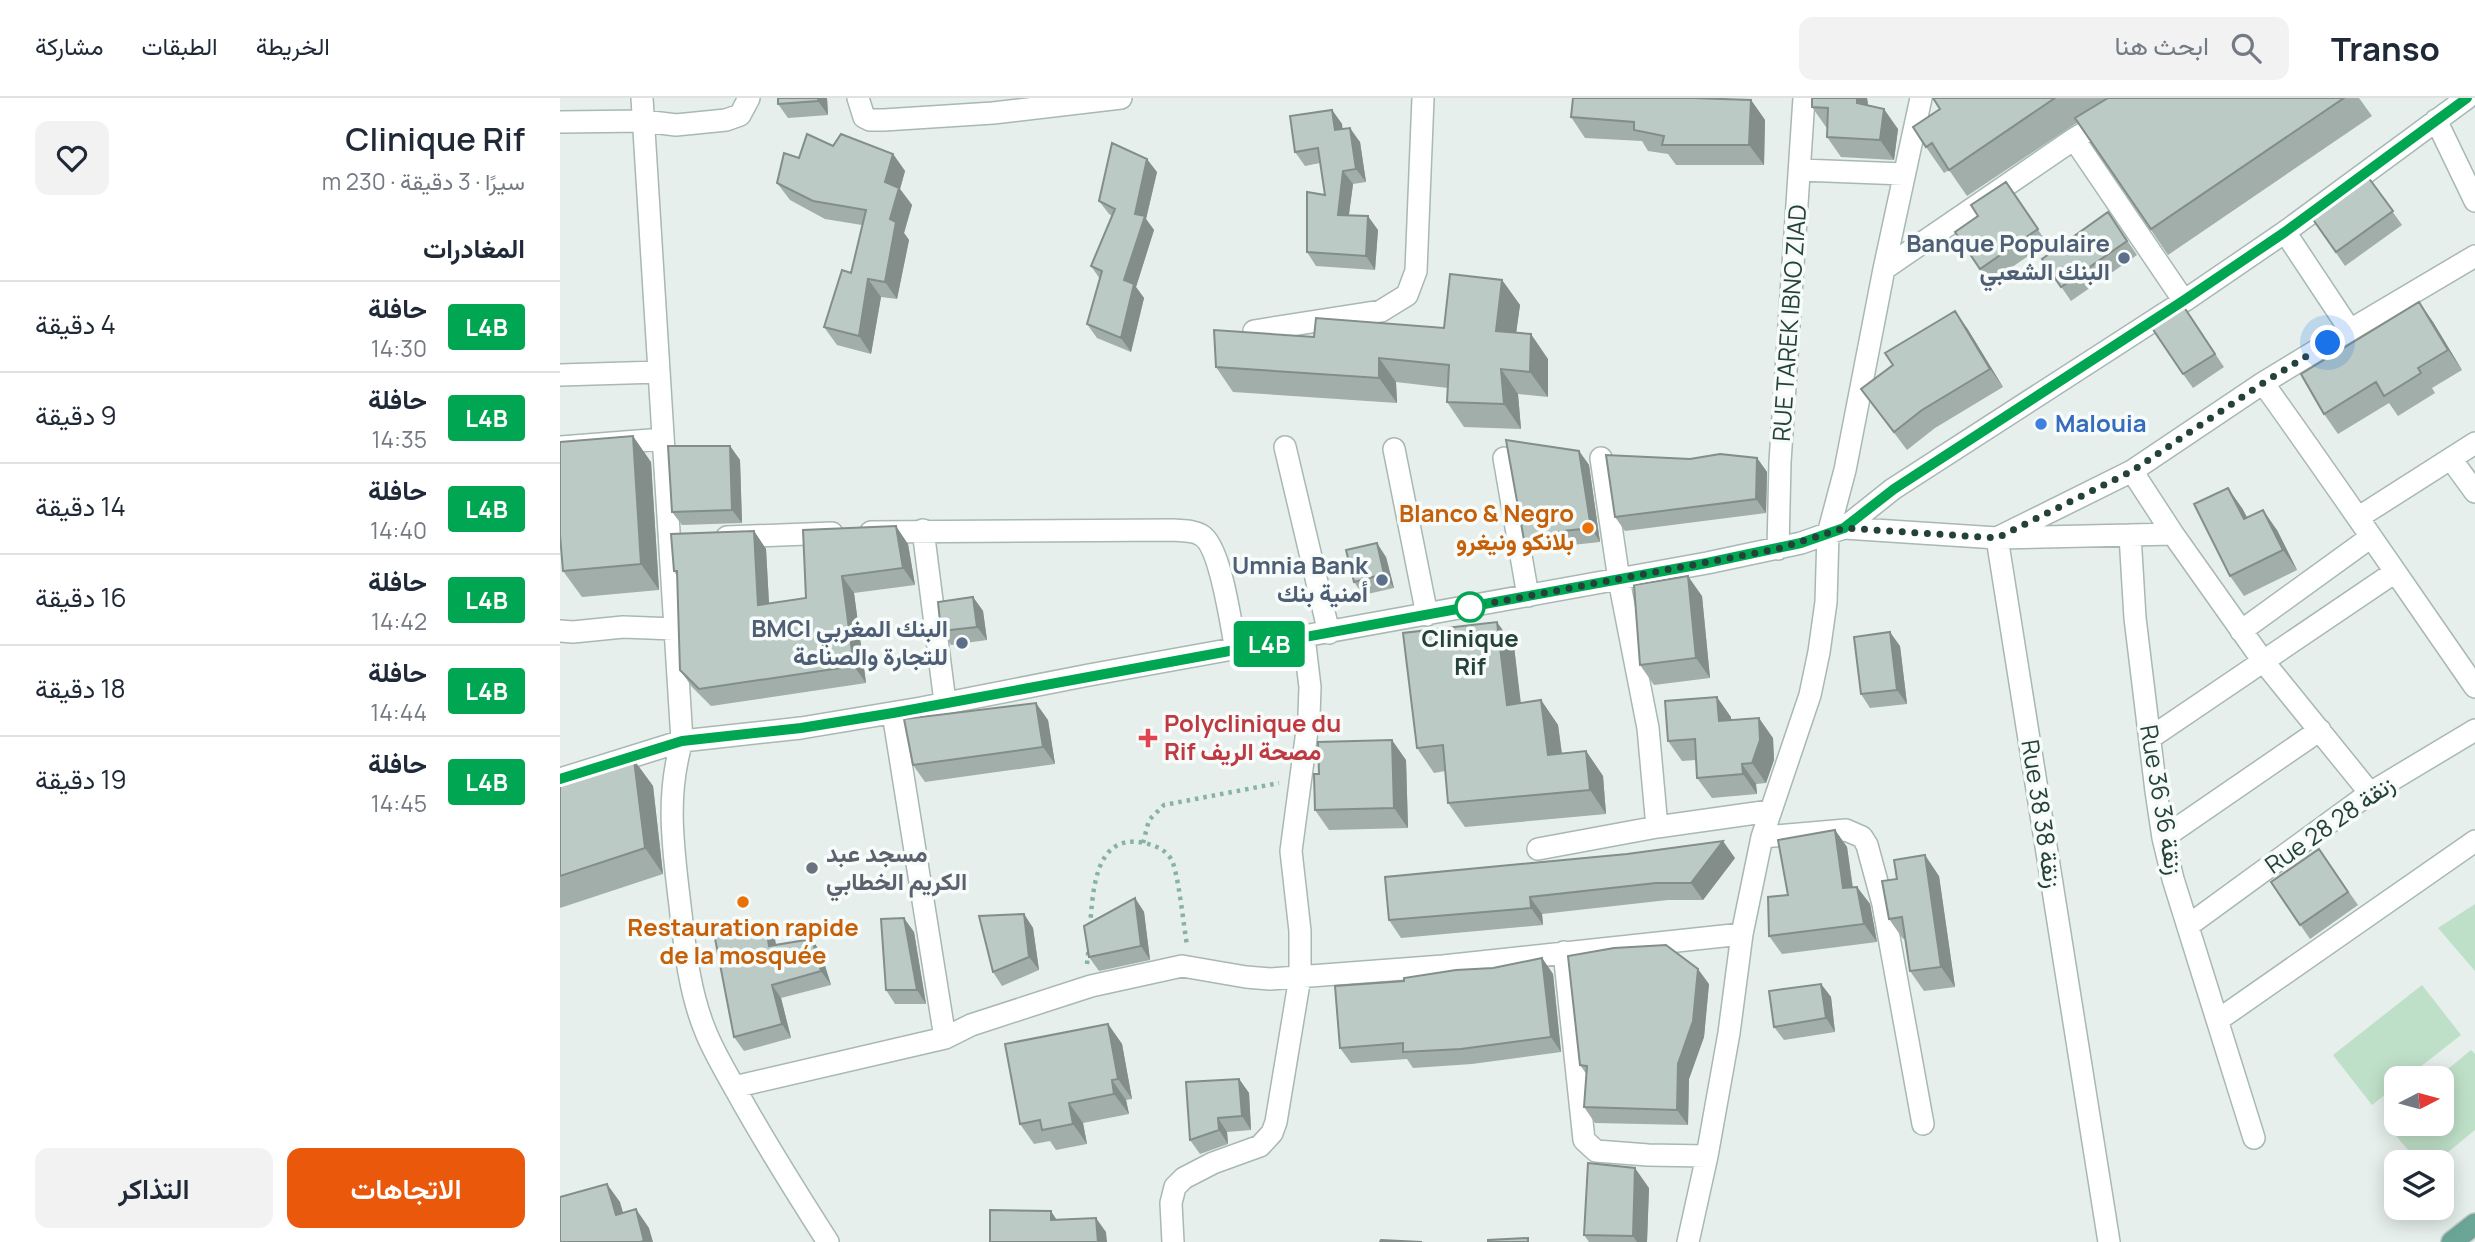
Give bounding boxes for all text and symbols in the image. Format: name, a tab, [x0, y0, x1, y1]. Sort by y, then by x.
search box	[1799, 17, 2289, 80]
text: Transo	[2331, 26, 2440, 71]
text: ابحث هنا	[2115, 27, 2209, 63]
text: مشاركة	[35, 29, 103, 62]
text: الطبقات	[141, 29, 218, 62]
text: الخريطة	[256, 29, 330, 62]
icon: search	[2227, 29, 2265, 67]
text: Clinique Rif	[345, 116, 525, 161]
button: heart	[35, 121, 109, 195]
text: سيرًا · 3 دقيقة · 230 m	[322, 165, 525, 197]
street label: RUE TAREK IBNO ZIAD	[1764, 203, 1813, 442]
place label: Banque Populaire البنك الشعبي	[1906, 226, 2110, 292]
text: المغادرات	[423, 230, 525, 266]
marker: Banque Populaire البنك الشعبي	[2116, 250, 2132, 266]
text: حافلة	[368, 290, 427, 326]
text: 4 دقيقة	[35, 306, 116, 342]
text: L4B	[465, 310, 508, 343]
your location	[2310, 325, 2345, 360]
text: 14:30	[371, 332, 427, 364]
text: حافلة	[368, 381, 427, 417]
text: 9 دقيقة	[35, 397, 117, 433]
text: L4B	[465, 401, 508, 434]
place label: Malouia	[2055, 406, 2146, 439]
marker: Malouia	[2033, 416, 2049, 432]
text: 14:35	[372, 423, 427, 455]
text: حافلة	[368, 472, 427, 508]
text: 14 دقيقة	[35, 488, 126, 524]
text: L4B	[465, 492, 508, 525]
place label: Blanco & Negro بلانكو ونيغرو	[1399, 496, 1574, 557]
text: 14:40	[370, 514, 427, 546]
marker: Blanco & Negro بلانكو ونيغرو	[1580, 520, 1596, 536]
place label: Umnia Bank أمنية بنك	[1232, 548, 1369, 609]
text: حافلة	[368, 563, 427, 599]
marker: Umnia Bank أمنية بنك	[1374, 572, 1390, 588]
text: 16 دقيقة	[35, 579, 127, 615]
text: L4B	[465, 583, 508, 616]
marker: Clinique Rif	[1455, 592, 1485, 622]
text: 14:42	[371, 605, 427, 637]
place label: BMCI البنك المغربي للتجارة والصناعة	[751, 611, 948, 672]
line badge: L4B	[1229, 621, 1309, 667]
place label: Clinique Rif	[1421, 621, 1519, 682]
text: L4B	[1248, 627, 1290, 660]
marker: BMCI البنك المغربي للتجارة والصناعة	[954, 635, 970, 651]
text: حافلة	[368, 654, 427, 690]
text: 18 دقيقة	[35, 670, 126, 706]
text: L4B	[465, 674, 508, 707]
text: 14:44	[370, 696, 427, 728]
place label: Polyclinique du Rif مصحة الريف	[1164, 706, 1341, 767]
street label: Rue 36 زنقة 36	[2133, 722, 2192, 877]
marker: Polyclinique du Rif مصحة الريف	[1138, 728, 1158, 748]
street label: Rue 38 زنقة 38	[2014, 737, 2071, 890]
text: حافلة	[368, 745, 427, 781]
text: 19 دقيقة	[35, 761, 127, 797]
text: L4B	[465, 765, 508, 798]
street label: Rue 28 زنقة 28	[2258, 767, 2400, 881]
text: 14:45	[371, 787, 427, 819]
place label: مسجد عبد الكريم الخطابي	[826, 836, 967, 902]
marker: مسجد عبد الكريم الخطابي	[804, 860, 820, 876]
marker: Restauration rapide de la mosquée	[735, 894, 751, 910]
place label: Restauration rapide de la mosquée	[627, 910, 859, 971]
north arrow	[2384, 1066, 2454, 1136]
map controls	[2384, 1066, 2454, 1220]
button: التذاكر	[35, 1148, 273, 1228]
button: الاتجاهات	[287, 1148, 525, 1228]
button: layers	[2384, 1150, 2454, 1220]

